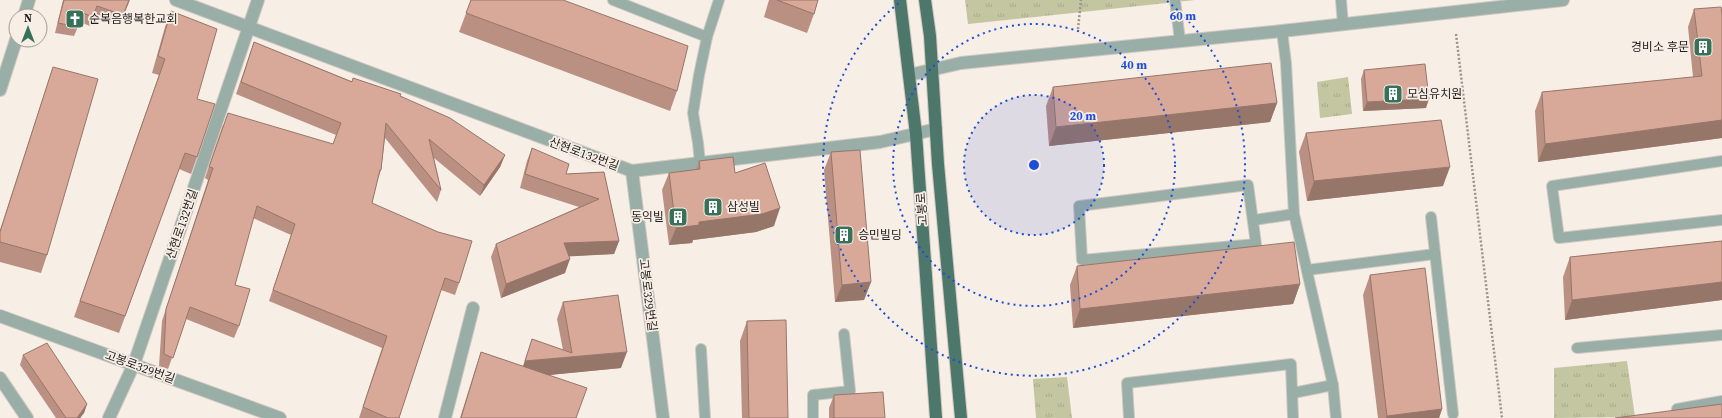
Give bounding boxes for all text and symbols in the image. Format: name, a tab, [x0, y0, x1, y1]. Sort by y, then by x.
north arrow	[8, 8, 48, 48]
church icon: 순복음행복한교회	[64, 8, 86, 30]
text: 60 m	[1170, 8, 1196, 24]
text: N	[24, 11, 32, 26]
place label: 순복음행복한교회	[89, 11, 177, 27]
building icon: 경비소 후문	[1692, 36, 1714, 58]
place label: 경비소 후문	[1631, 39, 1689, 55]
text: 40 m	[1121, 57, 1147, 73]
building icon: 모심유치원	[1382, 83, 1404, 105]
place label: 모심유치원	[1407, 86, 1462, 102]
text: 20 m	[1070, 108, 1096, 124]
street label: 산현로132번길	[547, 134, 621, 174]
centre of rings	[1027, 158, 1041, 172]
street label: 산현로132번길	[163, 187, 201, 261]
street label: 고봉로	[913, 192, 931, 226]
building icon: 삼성빌	[702, 196, 724, 218]
place label: 삼성빌	[727, 199, 760, 215]
building icon: 동익빌	[667, 206, 689, 228]
place label: 동익빌	[631, 209, 664, 225]
building icon: 승민빌딩	[833, 224, 855, 246]
place label: 승민빌딩	[858, 227, 902, 243]
street label: 고봉로329번길	[636, 258, 660, 332]
street label: 고봉로329번길	[103, 347, 177, 387]

